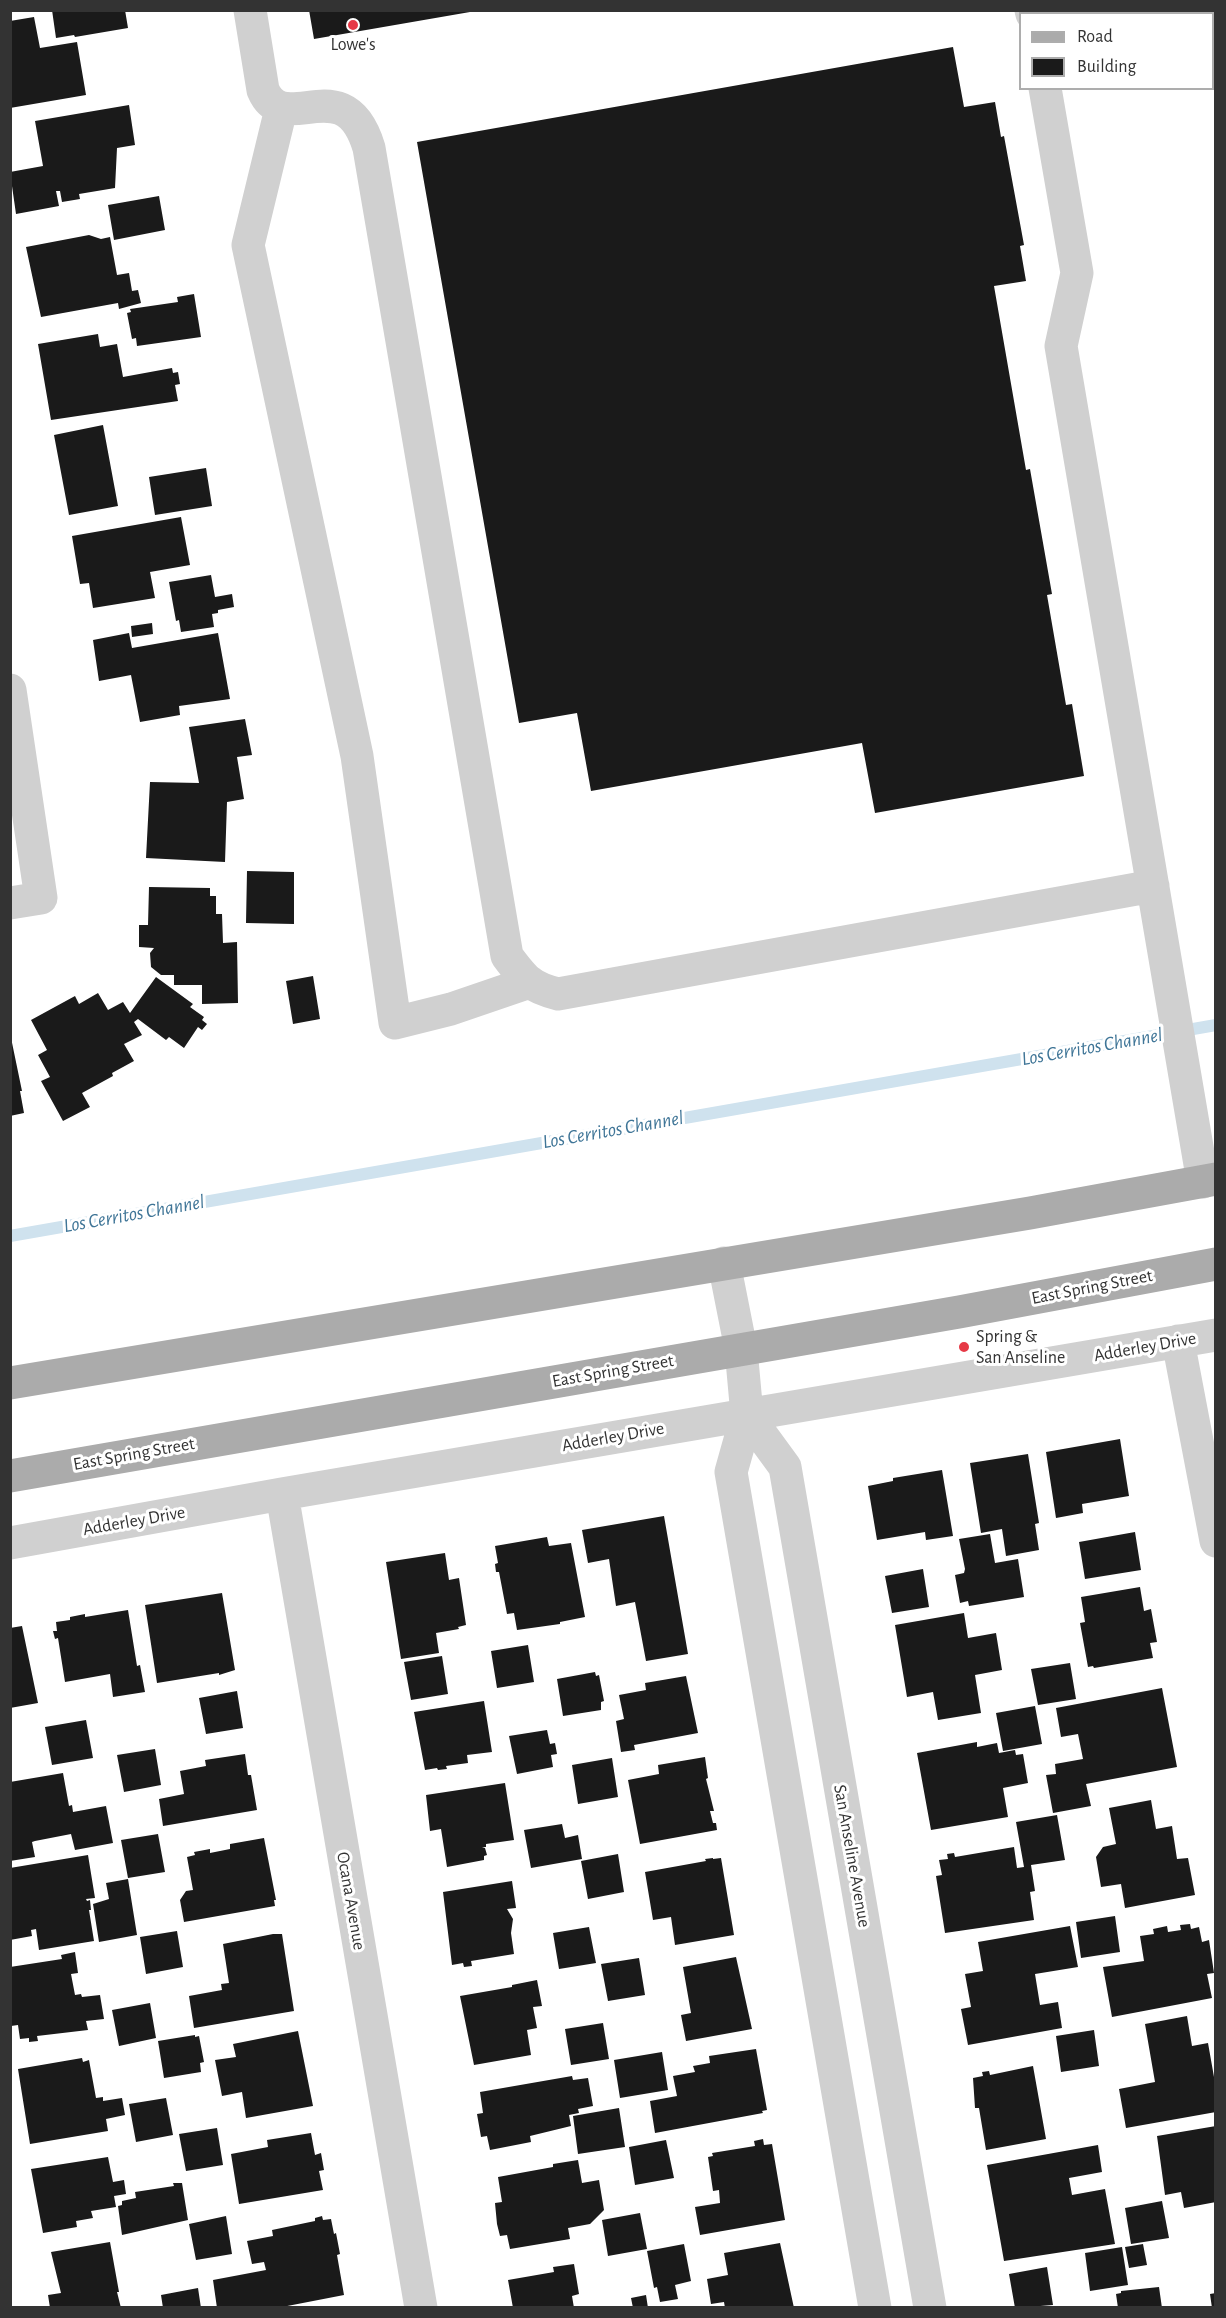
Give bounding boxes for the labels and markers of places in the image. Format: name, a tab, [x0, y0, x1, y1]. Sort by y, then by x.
marker: Lowe's	[346, 18, 360, 32]
place label: Lowe's	[330, 34, 376, 56]
place label: Spring & San Anseline	[976, 1326, 1065, 1368]
marker: Spring & San Anseline	[957, 1340, 971, 1354]

